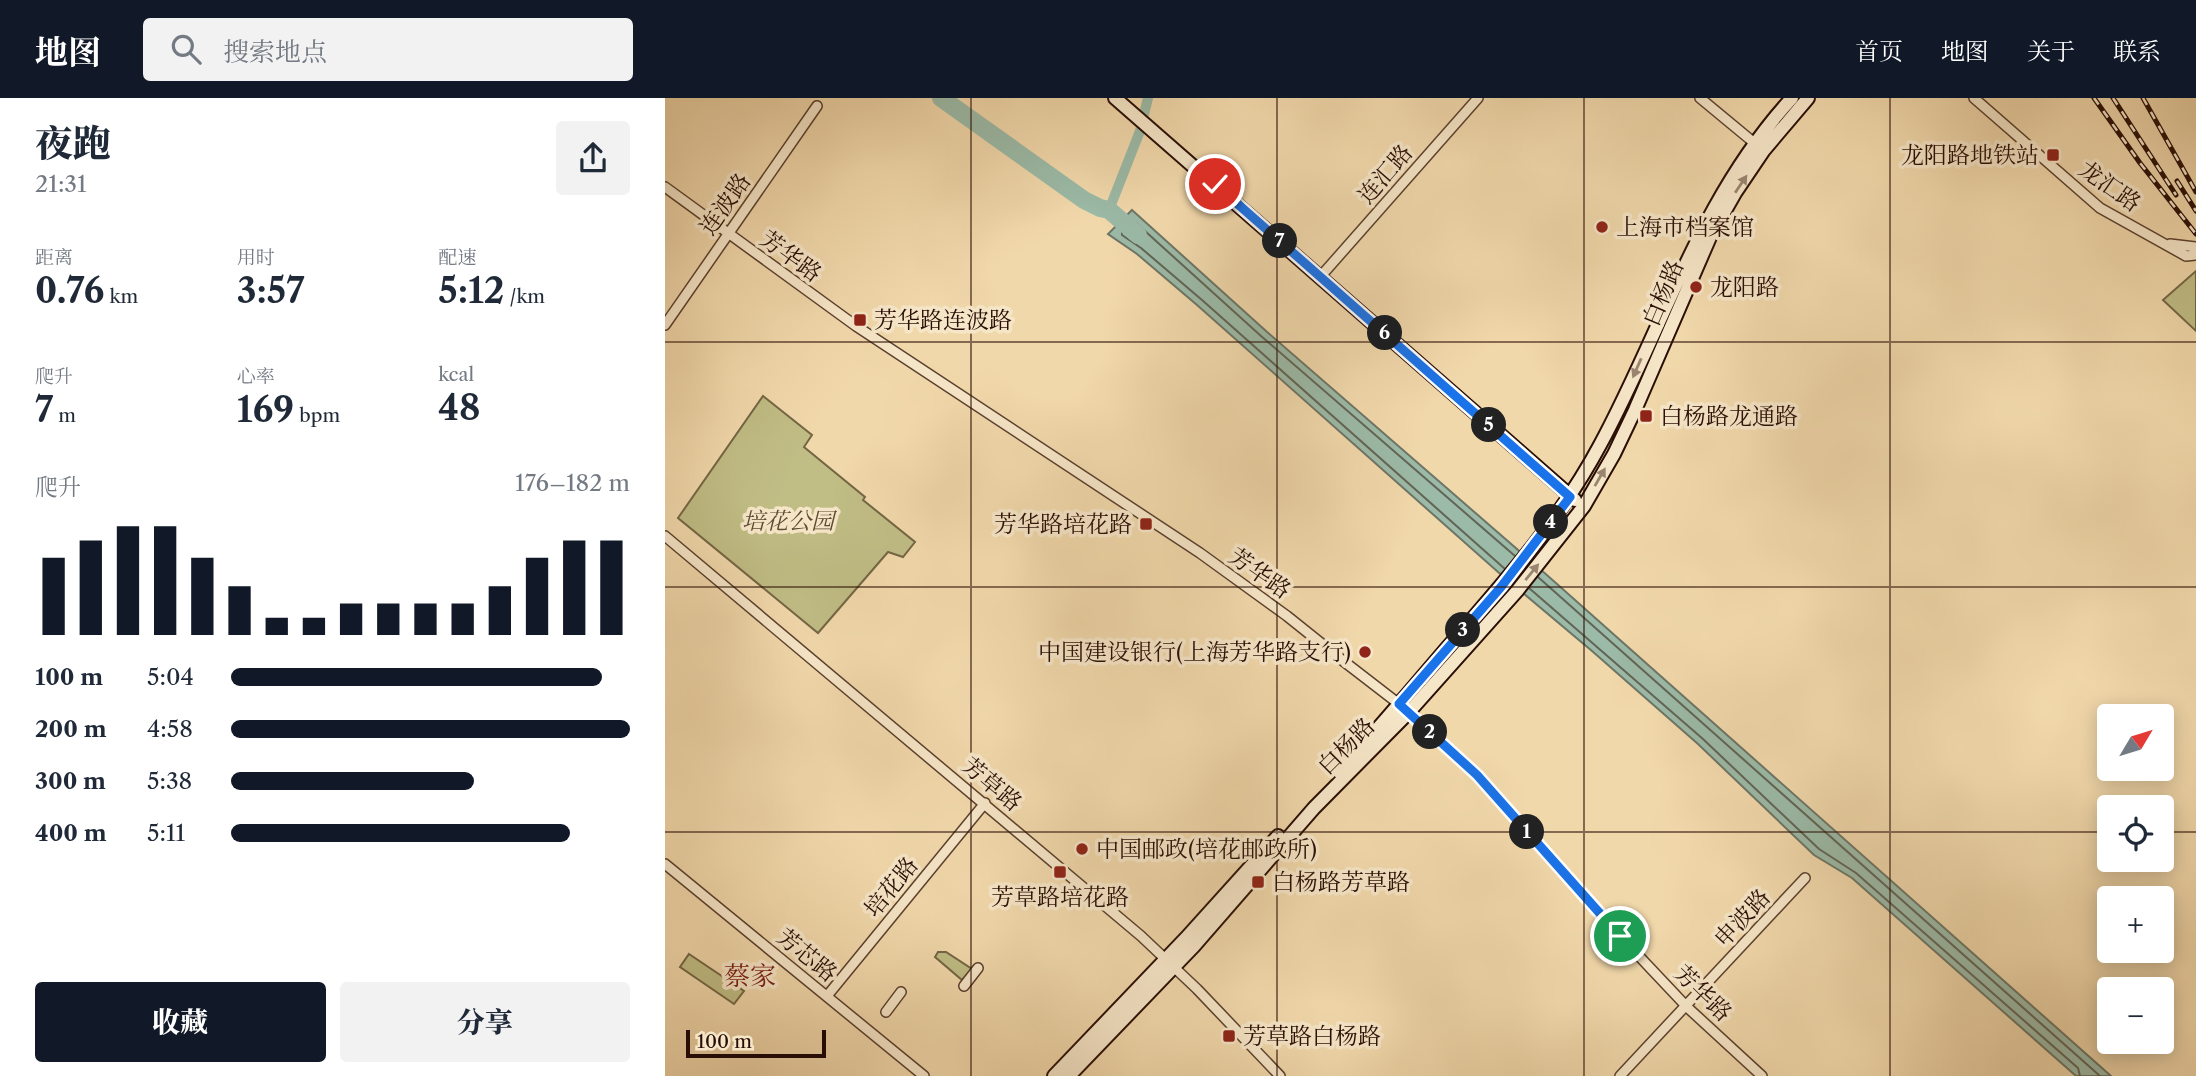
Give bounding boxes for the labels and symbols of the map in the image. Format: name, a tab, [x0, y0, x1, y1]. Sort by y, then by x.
street label: 连汇路	[1352, 139, 1418, 209]
place label: 龙阳路地铁站	[1901, 141, 2039, 169]
marker: 龙阳路地铁站	[2045, 147, 2061, 163]
pin	[1185, 154, 1245, 214]
street label: 龙汇路	[2074, 155, 2146, 217]
street label: 连波路	[694, 168, 756, 240]
one-way arrow	[1734, 175, 1748, 193]
place label: 上海市档案馆	[1616, 213, 1754, 241]
marker: 上海市档案馆	[1594, 219, 1610, 235]
pin: 7	[1263, 223, 1297, 258]
street label: 芳华路	[755, 224, 827, 288]
street label: 白杨路	[1637, 256, 1689, 330]
place label: 龙阳路	[1710, 273, 1779, 301]
marker: 龙阳路	[1688, 279, 1704, 295]
place label: 芳华路连波路	[874, 306, 1012, 334]
marker: 芳华路连波路	[852, 312, 868, 328]
pin: 6	[1367, 316, 1403, 350]
one-way arrow	[1631, 358, 1643, 378]
place label: 白杨路龙通路	[1660, 402, 1798, 430]
pin: 5	[1471, 408, 1507, 442]
marker: 白杨路龙通路	[1638, 408, 1654, 424]
one-way arrow	[1594, 467, 1606, 487]
pin: 4	[1533, 504, 1568, 540]
park label: 培花公园	[742, 507, 838, 535]
place label: 芳华路培花路	[994, 510, 1132, 538]
marker: 芳华路培花路	[1138, 516, 1154, 532]
street label: 芳华路	[1224, 542, 1296, 604]
one-way arrow	[1525, 563, 1539, 581]
pin: 3	[1445, 612, 1481, 648]
place label: 中国建设银行(上海芳华路支行)	[1038, 638, 1351, 666]
marker: 中国建设银行(上海芳华路支行)	[1357, 644, 1373, 660]
north arrow	[2097, 704, 2173, 780]
street label: 白杨路	[1312, 712, 1380, 780]
pin: 2	[1413, 714, 1447, 750]
street label: 芳草路	[957, 751, 1027, 817]
pin: 1	[1509, 814, 1545, 850]
place label: 中国邮政(培花邮政所)	[1096, 835, 1317, 863]
marker: 中国邮政(培花邮政所)	[1074, 841, 1090, 857]
street label: 培花路	[858, 851, 924, 923]
marker: 芳草路培花路	[1052, 864, 1068, 880]
place label: 白杨路芳草路	[1272, 868, 1410, 896]
marker: 白杨路芳草路	[1250, 874, 1266, 890]
place label: 芳草路培花路	[991, 883, 1129, 911]
street label: 申波路	[1708, 883, 1776, 953]
pin	[1590, 906, 1650, 966]
street label: 芳芯路	[771, 922, 843, 988]
street label: 芳华路	[1668, 959, 1738, 1027]
district label: 蔡家	[724, 960, 776, 992]
place label: 芳草路白杨路	[1243, 1022, 1381, 1050]
scale bar	[686, 1027, 826, 1059]
marker: 芳草路白杨路	[1221, 1028, 1237, 1044]

